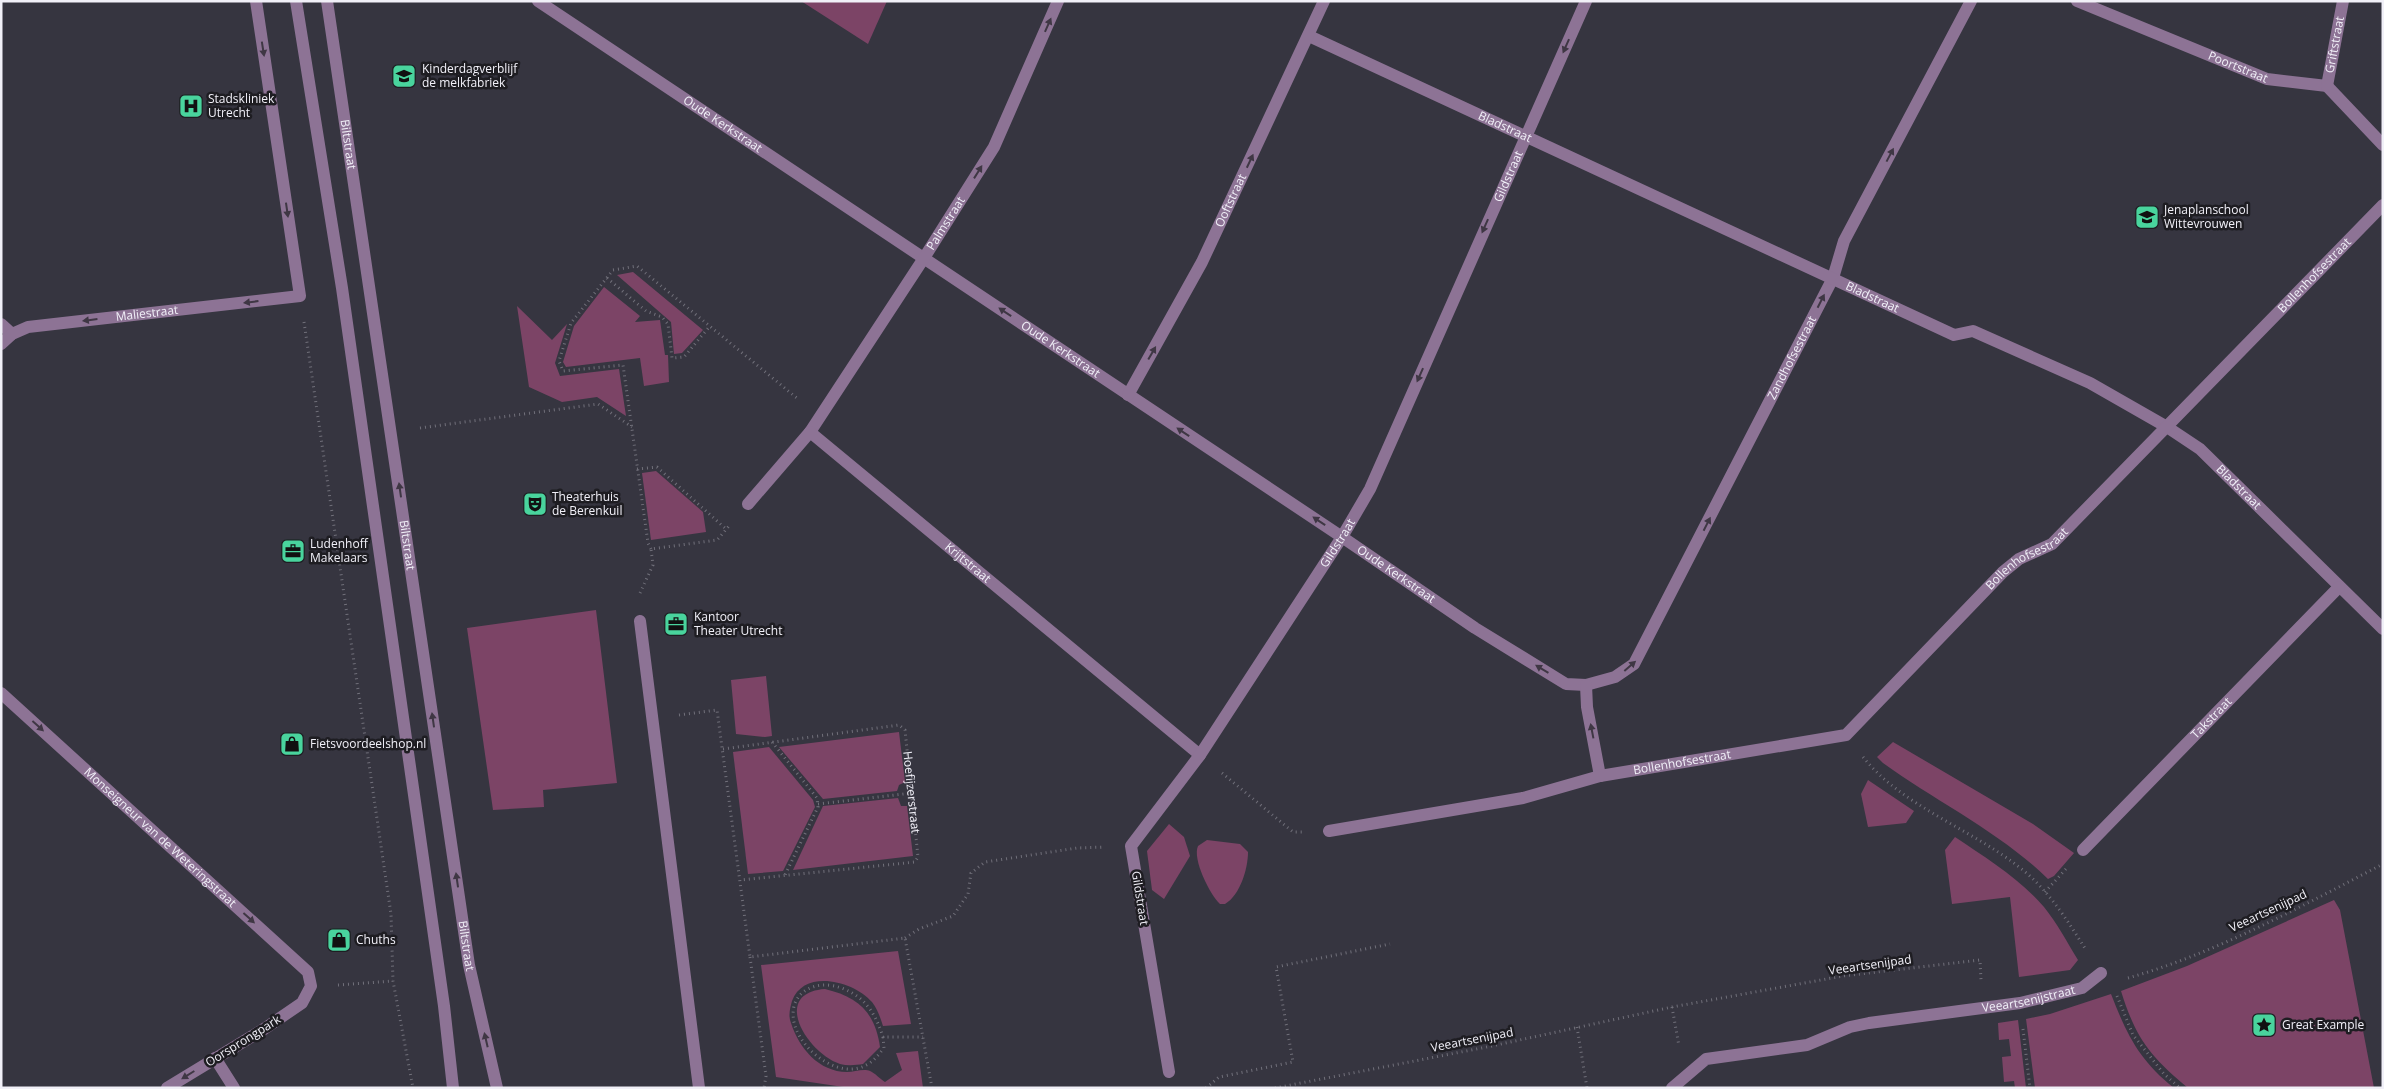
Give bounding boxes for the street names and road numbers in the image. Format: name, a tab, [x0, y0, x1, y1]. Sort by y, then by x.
street label: Griftstraat	[2321, 15, 2348, 74]
street label: Poortstraat	[2206, 47, 2271, 87]
street label: Oude Kerkstraat	[680, 91, 766, 156]
street label: Bladstraat	[1476, 107, 1535, 146]
street label: Biltstraat	[337, 118, 361, 171]
street label: Gildstraat	[1489, 148, 1527, 205]
street label: Ooftstraat	[1210, 171, 1250, 230]
street label: Palmstraat	[922, 193, 969, 253]
street label: Bollenhofsestraat	[2273, 234, 2355, 316]
street label: Bladstraat	[1843, 277, 1902, 316]
street label: Maliestraat	[115, 301, 179, 325]
street label: Zandhofsestraat	[1763, 313, 1820, 402]
street label: Oude Kerkstraat	[1018, 316, 1104, 381]
street label: Bladstraat	[2213, 461, 2265, 513]
street label: Gildstraat	[1315, 515, 1359, 571]
street label: Biltstraat	[396, 519, 420, 571]
street label: Bollenhofsestraat	[1981, 523, 2072, 593]
street label: Krijtstraat	[942, 538, 995, 586]
street label: Oude Kerkstraat	[1354, 541, 1439, 607]
street label: Takstraat	[2187, 693, 2235, 742]
street label: Bollenhofsestraat	[1632, 745, 1732, 778]
street label: Hoefijzerstraat	[899, 750, 925, 834]
street label: Monseigneur van de Weteringstraat	[81, 764, 240, 911]
street label: Gildstraat	[1128, 870, 1153, 926]
street label: Veeartsenijpad	[2226, 885, 2309, 936]
street label: Biltstraat	[455, 919, 479, 973]
street label: Veeartsenijpad	[1827, 950, 1913, 979]
street label: Veeartsenijstraat	[1981, 981, 2077, 1016]
street label: Oorsprongpark	[202, 1010, 284, 1071]
street label: Veeartsenijpad	[1429, 1023, 1515, 1056]

